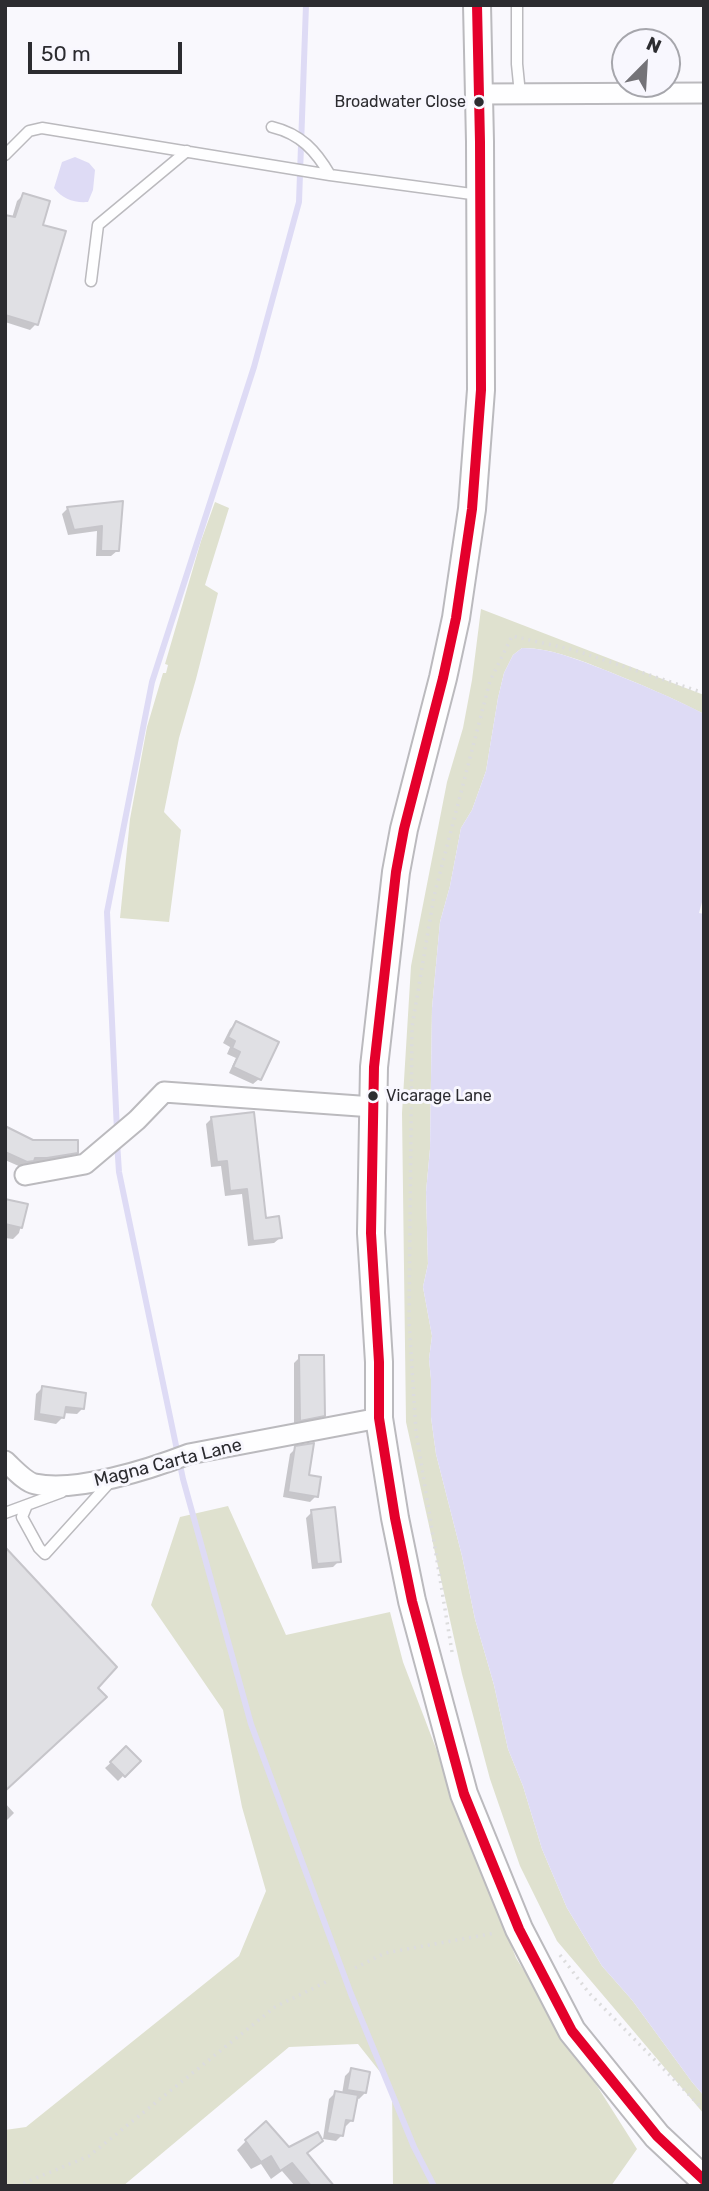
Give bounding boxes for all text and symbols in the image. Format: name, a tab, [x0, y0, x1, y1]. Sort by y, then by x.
scale bar	[32, 28, 186, 72]
north arrow	[611, 28, 681, 98]
text: N	[643, 32, 665, 58]
text: 50 m	[41, 41, 91, 66]
place label: Broadwater Close	[334, 92, 466, 112]
marker: Broadwater Close	[472, 95, 486, 109]
place label: Vicarage Lane	[386, 1086, 492, 1106]
marker: Vicarage Lane	[366, 1089, 380, 1103]
street label: Magna Carta Lane	[92, 1434, 244, 1492]

